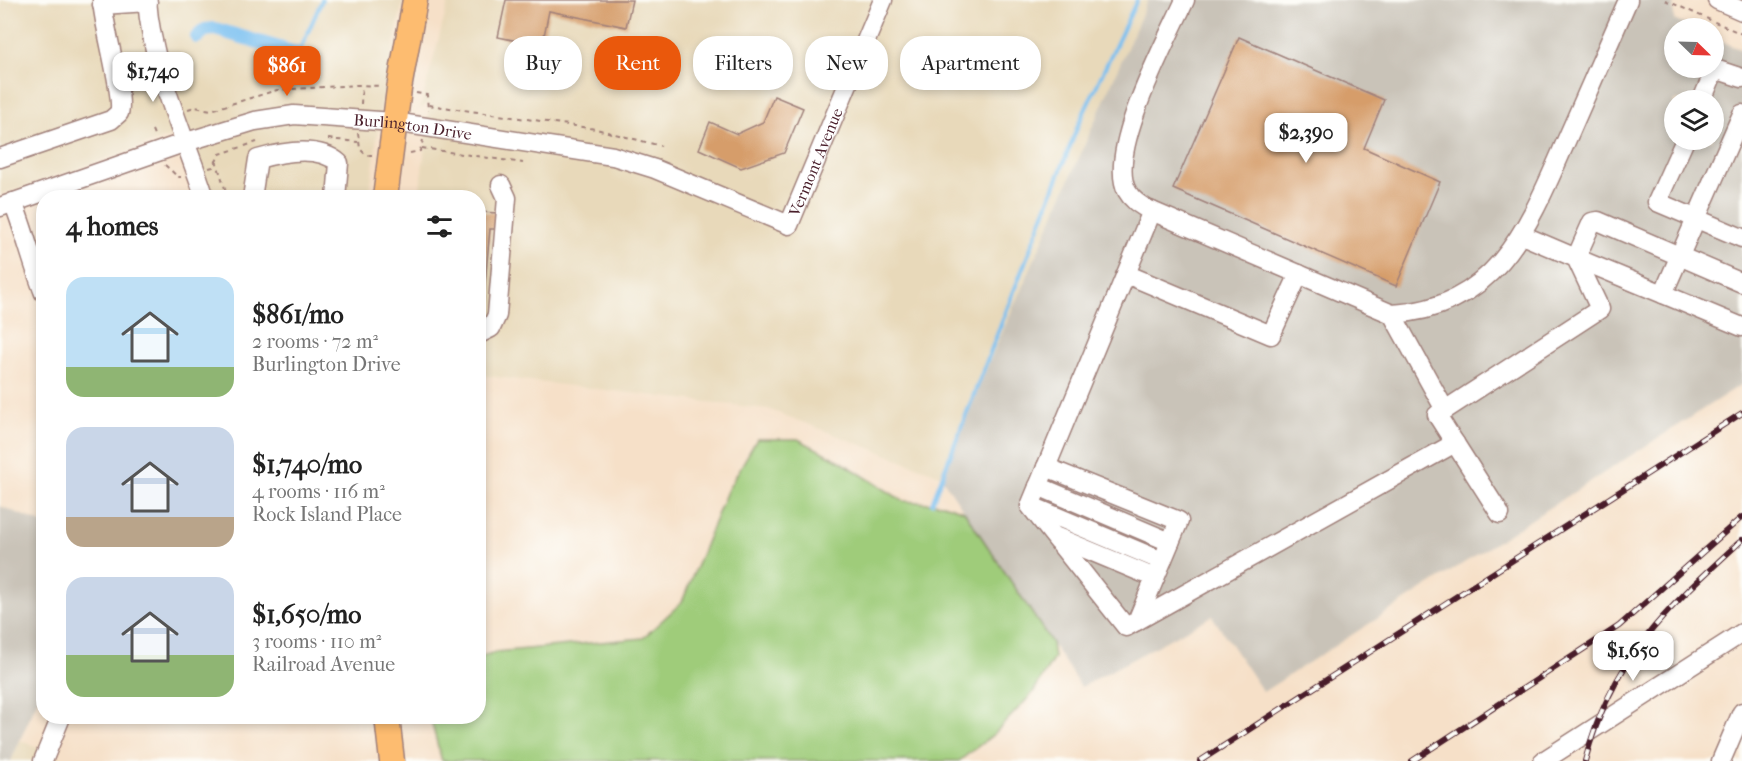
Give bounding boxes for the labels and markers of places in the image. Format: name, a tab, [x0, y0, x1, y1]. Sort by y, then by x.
pin: $861	[251, 46, 323, 97]
pin: $1,740	[104, 52, 202, 103]
pin: $2,390	[1257, 113, 1355, 164]
pin: $1,650	[1584, 631, 1682, 682]

